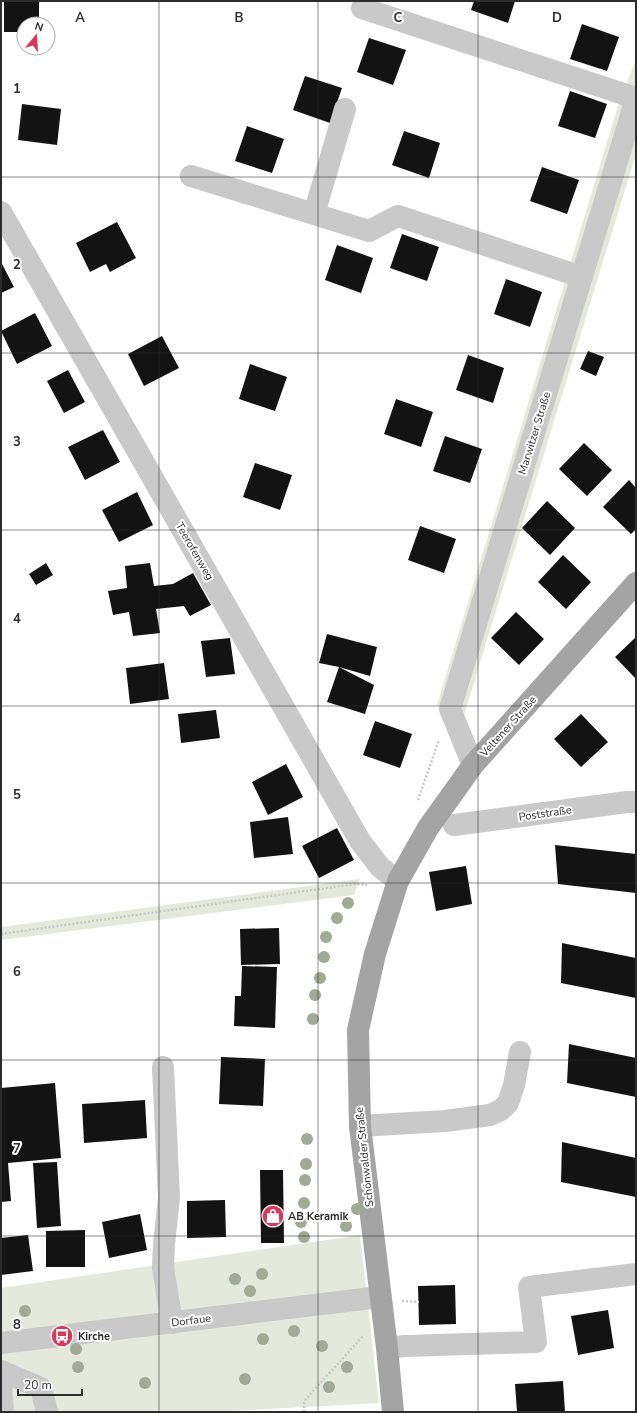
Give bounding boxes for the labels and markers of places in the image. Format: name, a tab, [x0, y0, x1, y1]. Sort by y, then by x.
shop icon: AB Keramik	[260, 1203, 286, 1229]
place label: AB Keramik	[288, 1209, 350, 1224]
bus stop icon: Kirche	[49, 1323, 75, 1349]
place label: Kirche	[78, 1329, 110, 1344]

